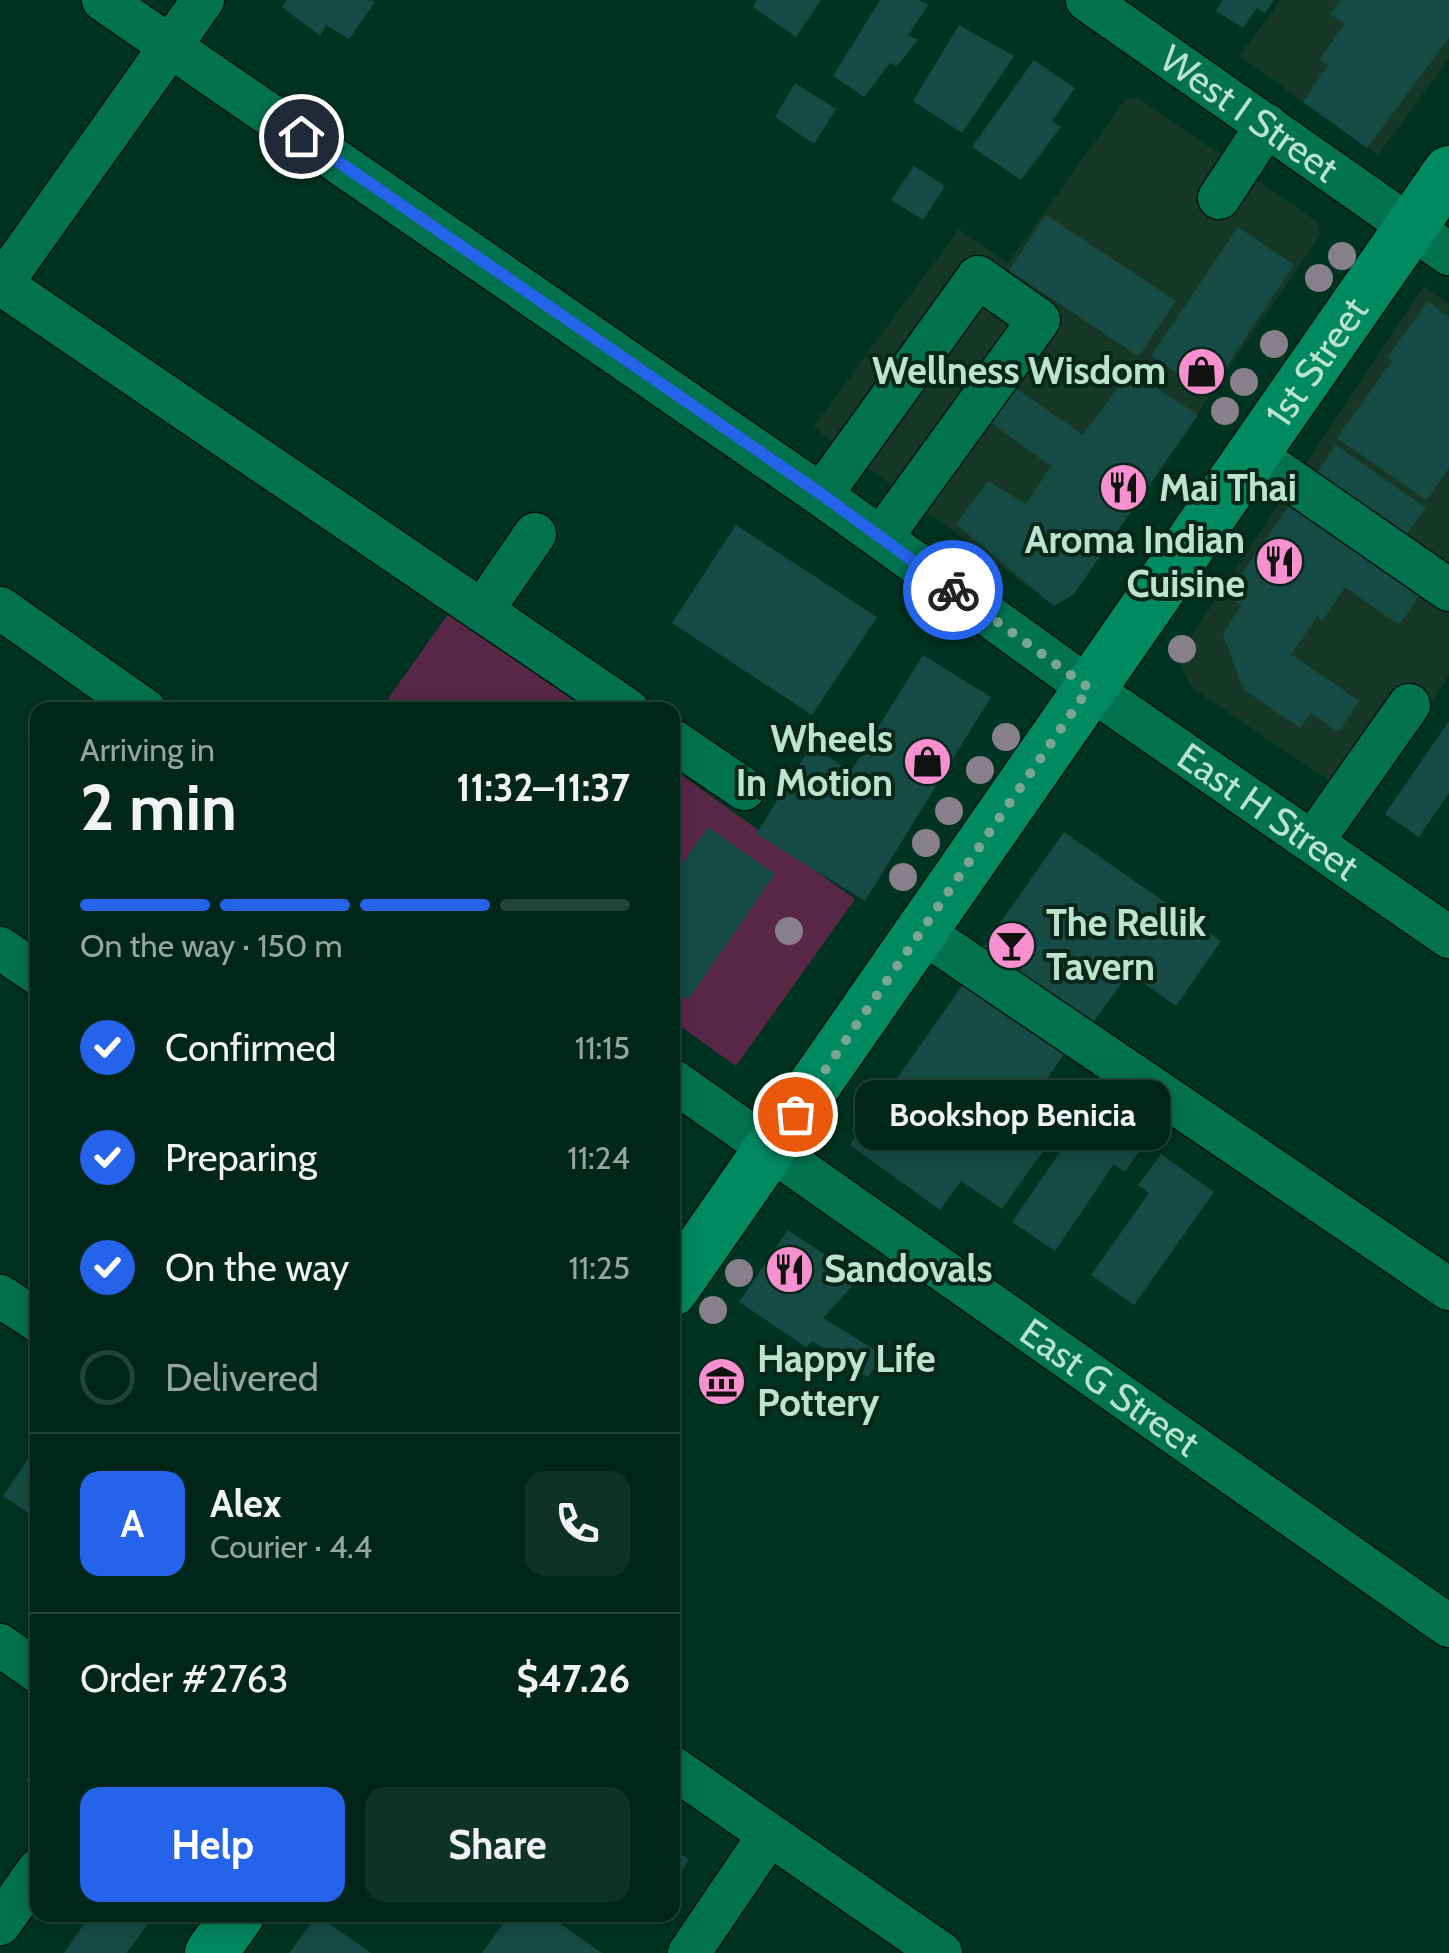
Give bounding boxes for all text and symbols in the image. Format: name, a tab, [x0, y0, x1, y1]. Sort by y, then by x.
street label: West I Street	[1151, 35, 1348, 192]
pin	[259, 94, 344, 179]
icon: home	[274, 109, 329, 164]
street label: 1st Street	[1255, 288, 1378, 436]
shop icon: Wellness Wisdom	[1175, 345, 1227, 397]
place label: Wellness Wisdom	[872, 347, 1166, 394]
restaurant icon: Mai Thai	[1098, 462, 1150, 514]
place label: Mai Thai	[1159, 464, 1297, 511]
place label: Aroma Indian Cuisine	[1025, 516, 1245, 607]
restaurant icon: Aroma Indian Cuisine	[1254, 536, 1306, 588]
courier	[903, 540, 1003, 640]
icon: bike	[926, 563, 981, 618]
place label: Wheels In Motion	[736, 715, 893, 806]
text: Arriving in	[80, 730, 215, 769]
street label: East H Street	[1169, 732, 1368, 890]
shop icon: Wheels In Motion	[902, 735, 954, 787]
text: 11:32–11:37	[457, 764, 630, 811]
text: 2 min	[80, 767, 237, 846]
place label: The Rellik Tavern	[1046, 899, 1207, 990]
bar icon: The Rellik Tavern	[985, 919, 1037, 971]
text: On the way · 150 m	[80, 926, 343, 965]
icon: check	[80, 1020, 135, 1075]
text: Confirmed	[165, 1024, 336, 1071]
text: 11:15	[575, 1028, 630, 1067]
pin	[753, 1072, 838, 1157]
callout: Bookshop Benicia	[855, 1079, 1170, 1149]
icon: bag	[768, 1087, 823, 1142]
text: Bookshop Benicia	[889, 1095, 1136, 1134]
icon: check	[80, 1130, 135, 1185]
text: Preparing	[165, 1134, 317, 1181]
text: 11:24	[567, 1138, 630, 1177]
icon: check	[80, 1240, 135, 1295]
restaurant icon: Sandovals	[763, 1243, 815, 1295]
text: On the way	[165, 1244, 349, 1291]
place label: Sandovals	[824, 1245, 993, 1292]
text: 11:25	[568, 1248, 630, 1287]
street label: East G Street	[1011, 1308, 1209, 1466]
place label: Happy Life Pottery	[757, 1335, 936, 1426]
text: Delivered	[165, 1354, 319, 1401]
museum icon: Happy Life Pottery	[696, 1355, 748, 1407]
button: phone	[525, 1471, 630, 1576]
text: Alex	[210, 1480, 281, 1527]
text: A	[121, 1500, 144, 1547]
text: Courier · 4.4	[210, 1527, 372, 1566]
text: Order #2763	[80, 1655, 289, 1702]
text: $47.26	[516, 1655, 630, 1702]
button: Help	[80, 1787, 345, 1902]
button: Share	[365, 1787, 630, 1902]

